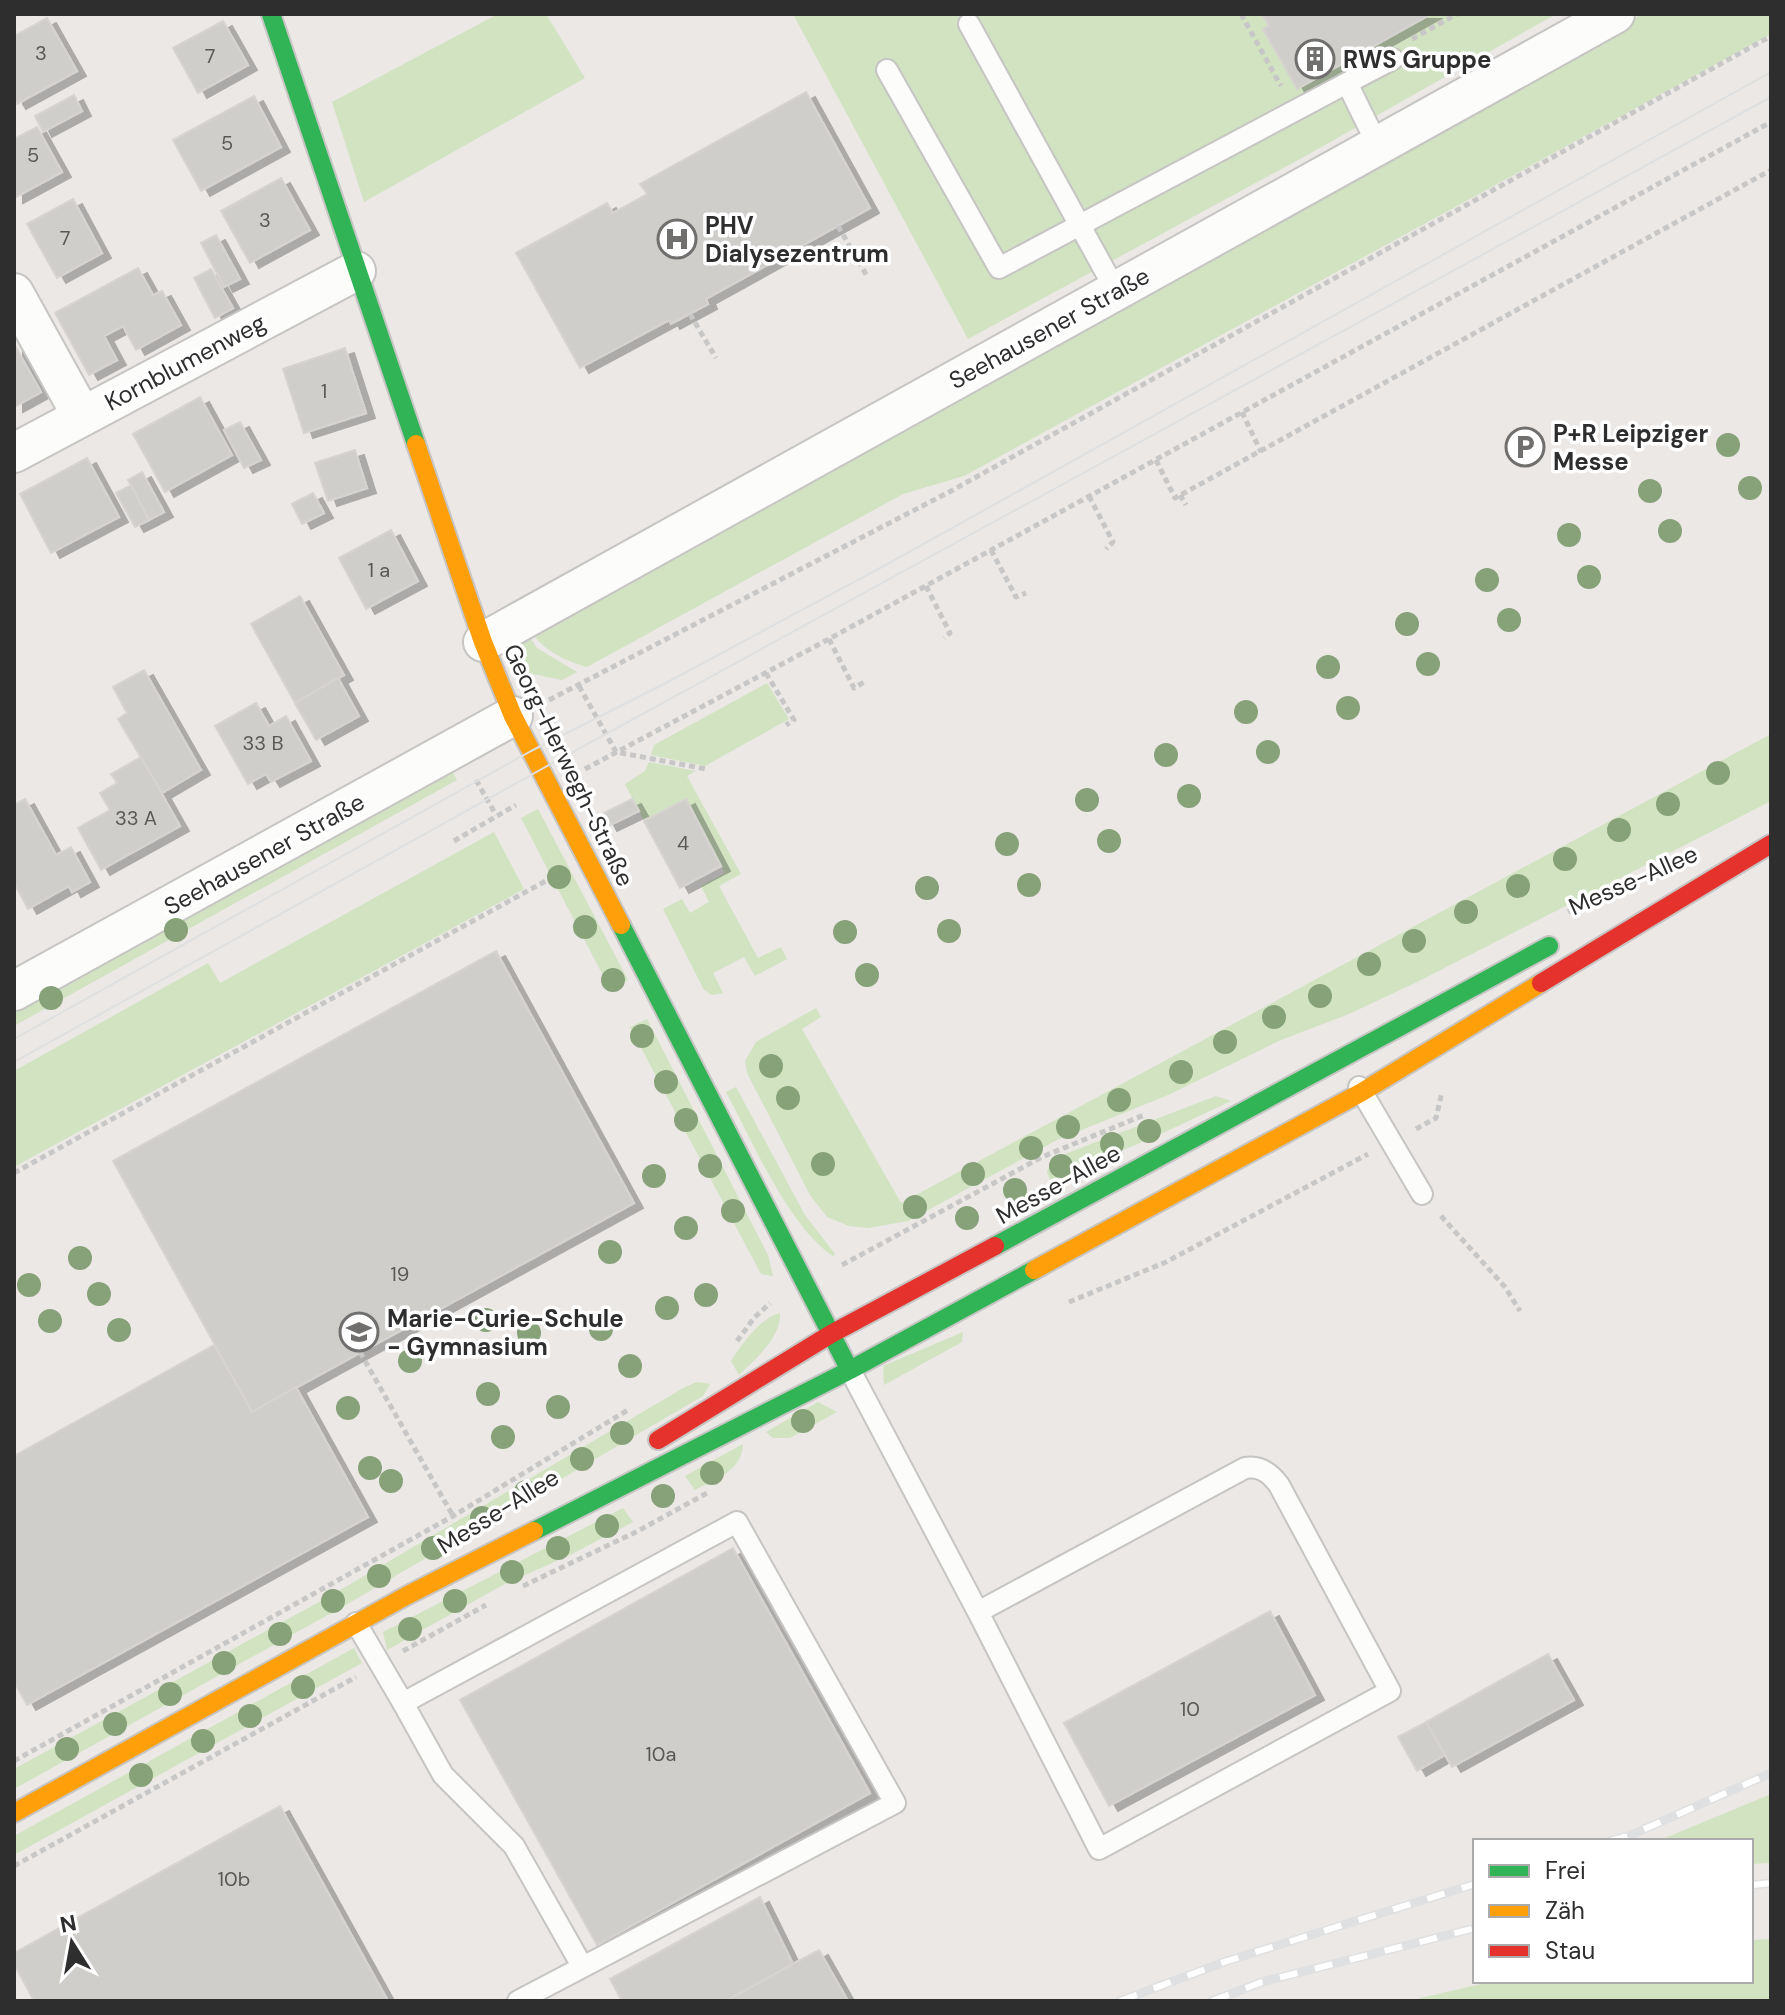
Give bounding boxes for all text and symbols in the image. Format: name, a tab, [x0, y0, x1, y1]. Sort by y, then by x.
building icon: RWS Gruppe	[1294, 38, 1336, 80]
house number: 3	[35, 40, 47, 66]
house number: 7	[205, 43, 215, 69]
place label: RWS Gruppe	[1343, 44, 1492, 75]
house number: 5	[221, 130, 233, 156]
house number: 5	[27, 142, 39, 168]
house number: 3	[259, 207, 271, 233]
place label: PHV Dialysezentrum	[705, 210, 889, 269]
hospital icon: PHV Dialysezentrum	[656, 218, 698, 260]
house number: 7	[60, 225, 70, 251]
street label: Seehausener Straße	[943, 260, 1155, 396]
street label: Kornblumenweg	[99, 307, 271, 417]
house number: 1	[321, 378, 327, 404]
place label: P+R Leipziger Messe	[1553, 418, 1708, 477]
parking icon: P+R Leipziger Messe	[1504, 426, 1546, 468]
house number: 1 a	[368, 557, 390, 583]
street label: Georg-Herwegh-Straße	[497, 639, 641, 891]
house number: 33 B	[242, 730, 284, 756]
street label: Seehausener Straße	[158, 786, 370, 922]
house number: 33 A	[115, 805, 157, 831]
house number: 4	[677, 830, 689, 856]
street label: Messe-Allee	[1564, 838, 1702, 922]
street label: Messe-Allee	[990, 1137, 1126, 1231]
house number: 19	[391, 1261, 409, 1287]
place label: Marie-Curie-Schule - Gymnasium	[387, 1303, 624, 1362]
school or university icon: Marie-Curie-Schule - Gymnasium	[338, 1311, 380, 1353]
street label: Messe-Allee	[431, 1461, 565, 1561]
house number: 10	[1180, 1696, 1200, 1722]
house number: 10a	[646, 1741, 676, 1767]
legend	[1473, 1839, 1753, 1983]
text: Frei	[1545, 1855, 1586, 1886]
house number: 10b	[218, 1866, 250, 1892]
text: Zäh	[1545, 1895, 1585, 1926]
north arrow	[32, 1903, 112, 1983]
text: N	[58, 1908, 79, 1940]
text: Stau	[1545, 1935, 1595, 1966]

